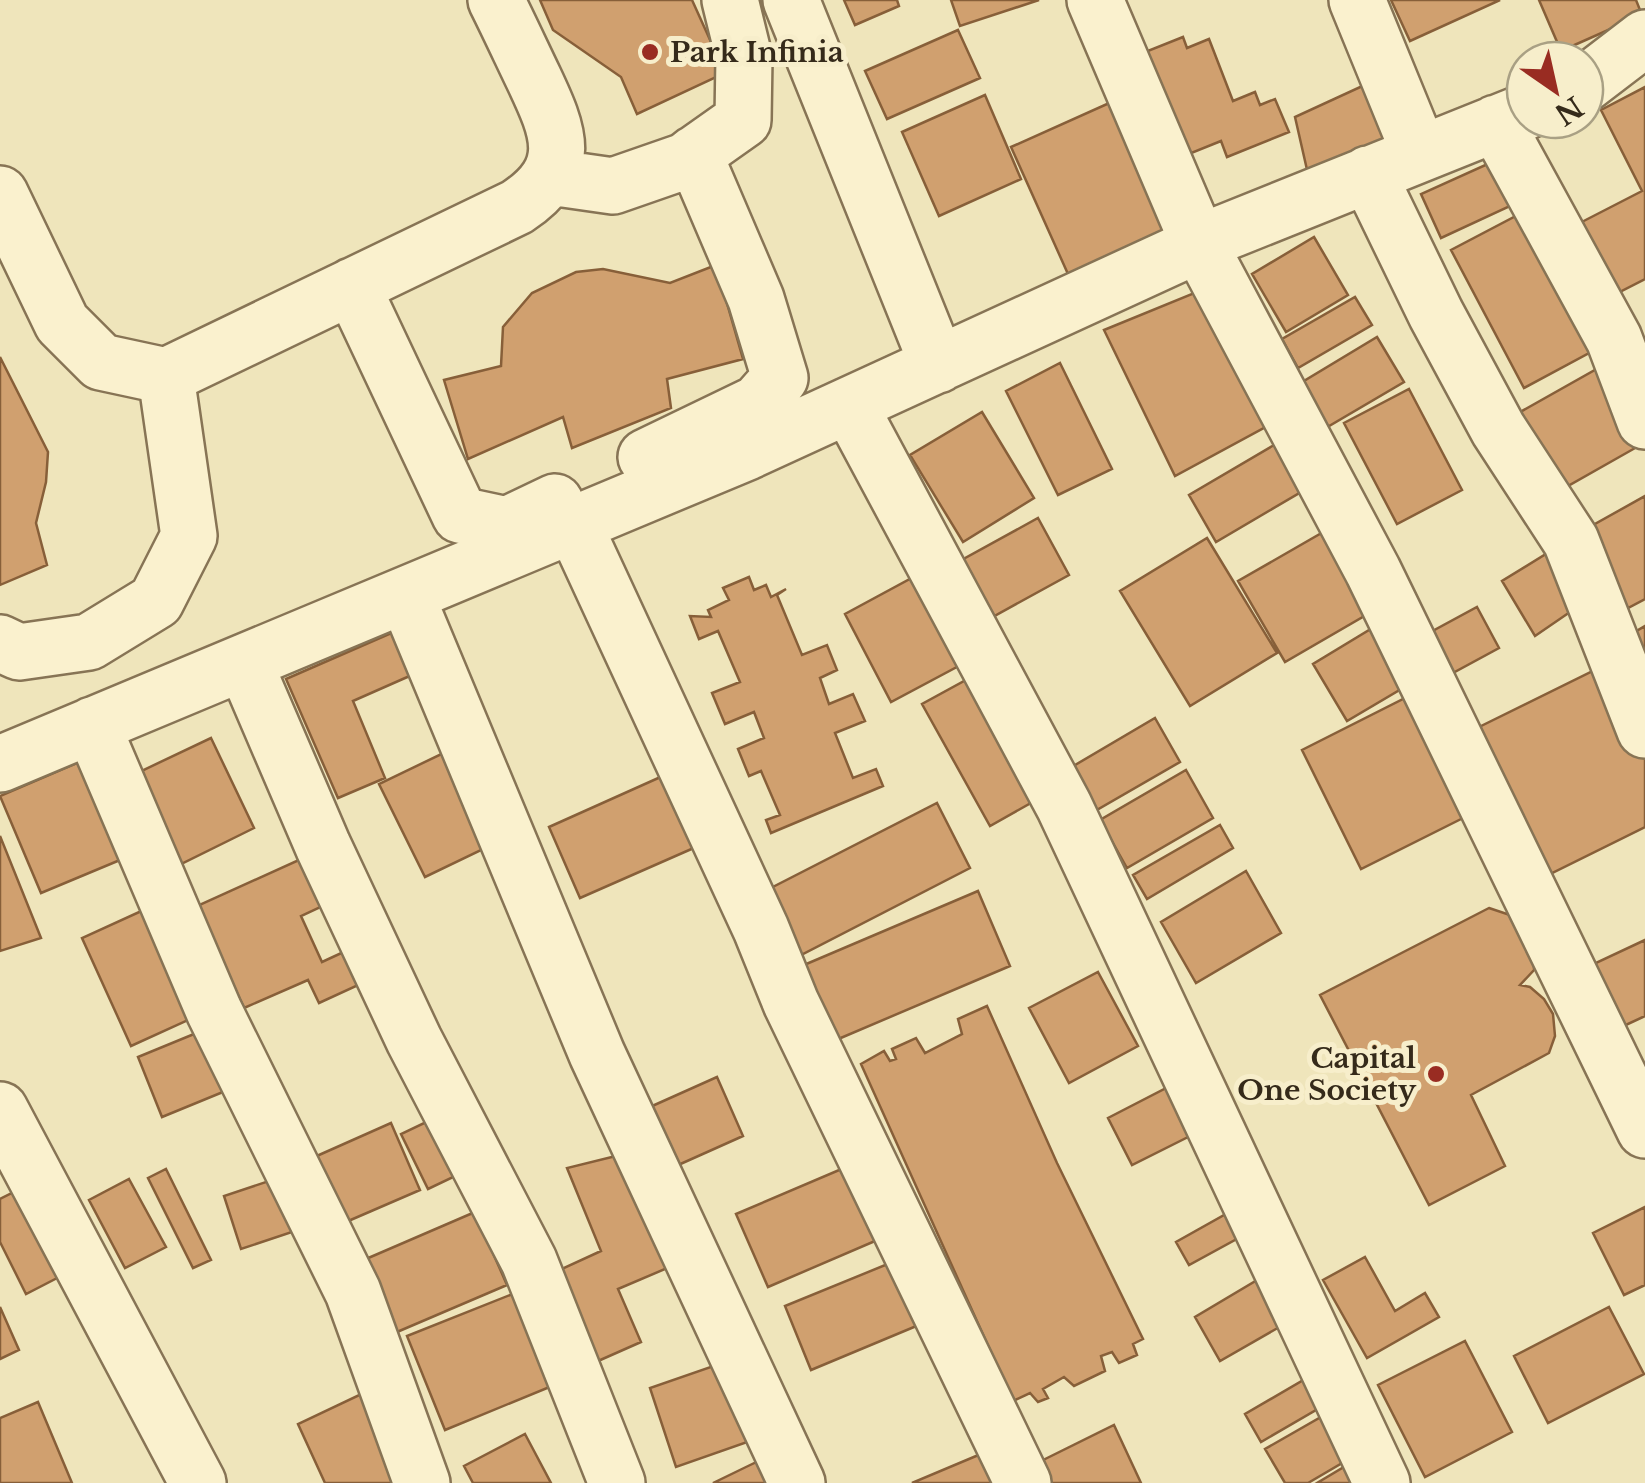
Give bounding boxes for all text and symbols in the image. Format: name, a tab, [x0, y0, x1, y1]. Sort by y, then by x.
place label: Park Infinia	[670, 35, 844, 70]
north arrow	[1505, 40, 1605, 140]
marker: Park Infinia	[639, 41, 661, 63]
text: N	[1548, 88, 1589, 132]
place label: Capital One Society	[1237, 1041, 1417, 1108]
marker: Capital One Society	[1425, 1063, 1447, 1085]

